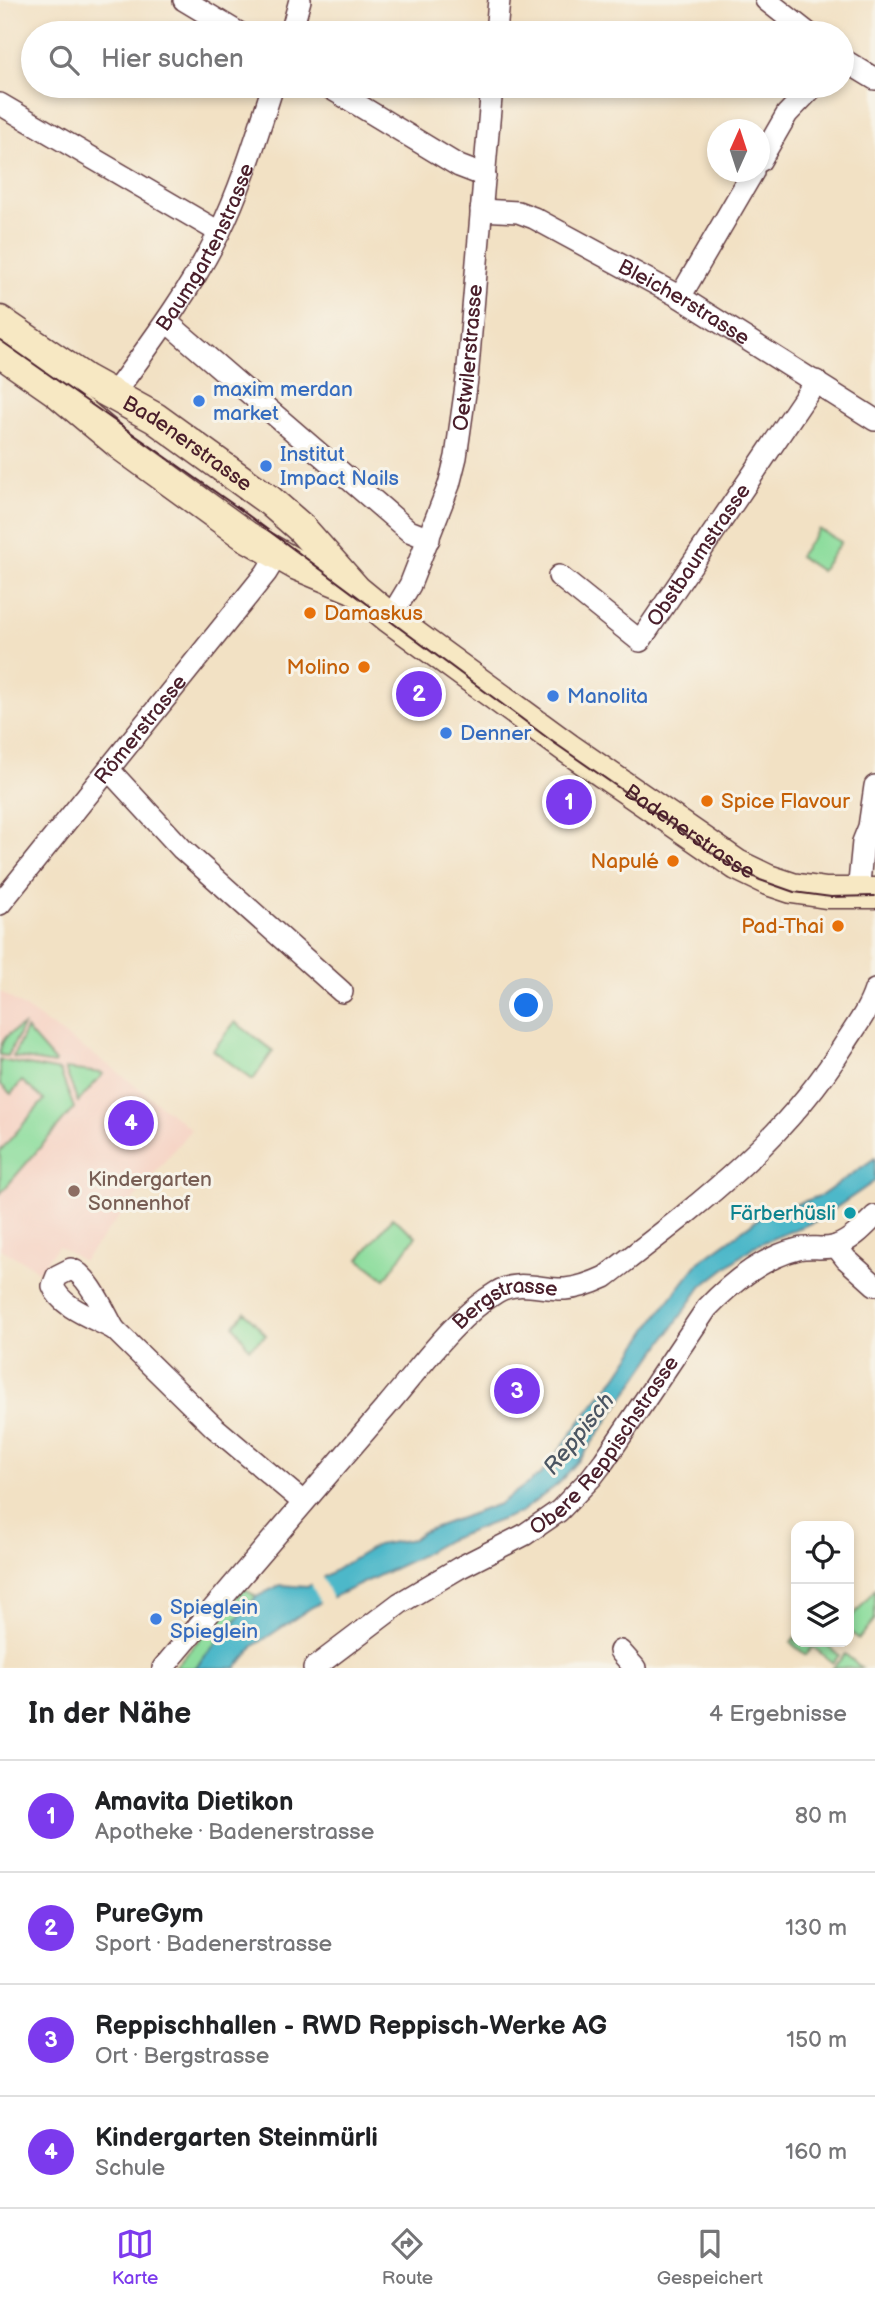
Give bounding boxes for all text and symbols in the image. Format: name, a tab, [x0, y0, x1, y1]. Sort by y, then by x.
search box	[21, 21, 854, 98]
icon: search	[45, 41, 83, 79]
text: Hier suchen	[101, 44, 244, 75]
north arrow	[707, 119, 770, 182]
street label: Baumgartenstrasse	[151, 160, 259, 336]
street label: Bleicherstrasse	[614, 253, 754, 350]
street label: Oetwilerstrasse	[447, 283, 488, 433]
place label: maxim merdan market	[213, 377, 353, 426]
street label: Badenerstrasse	[118, 390, 257, 497]
marker: maxim merdan market	[191, 393, 207, 409]
place label: Institut Impact Nails	[280, 442, 399, 491]
marker: Institut Impact Nails	[258, 458, 274, 474]
street label: Obstbaumstrasse	[641, 479, 755, 631]
place label: Damaskus	[324, 601, 423, 626]
marker: Damaskus	[302, 605, 318, 621]
place label: Molino	[287, 655, 350, 680]
marker: Molino	[356, 659, 372, 675]
pin: 2	[396, 668, 442, 720]
street label: Römerstrasse	[89, 670, 192, 789]
place label: Manolita	[567, 684, 648, 709]
marker: Manolita	[545, 688, 561, 704]
place label: Denner	[460, 721, 532, 746]
marker: Denner	[438, 725, 454, 741]
pin: 1	[546, 776, 592, 828]
street label: Badenerstrasse	[620, 779, 759, 884]
place label: Spice Flavour	[721, 789, 850, 814]
marker: Spice Flavour	[699, 793, 715, 809]
place label: Napulé	[590, 849, 659, 874]
marker: Napulé	[665, 853, 681, 869]
place label: Pad-Thai	[741, 914, 824, 939]
marker: Pad-Thai	[830, 918, 846, 934]
your location	[509, 988, 543, 1022]
pin: 4	[108, 1097, 154, 1149]
place label: Kindergarten Sonnenhof	[88, 1167, 212, 1216]
marker: Kindergarten Sonnenhof	[66, 1183, 82, 1199]
place label: Färberhüsli	[729, 1201, 836, 1226]
marker: Färberhüsli	[842, 1205, 858, 1221]
street label: Bergstrasse	[447, 1273, 559, 1335]
street label: Obere Reppischstrasse	[525, 1351, 684, 1540]
pin: 3	[494, 1365, 540, 1417]
water label: Reppisch	[537, 1387, 621, 1481]
map controls	[791, 1521, 854, 1647]
button: locate	[791, 1521, 854, 1584]
button: layers	[791, 1584, 854, 1647]
place label: Spieglein Spieglein	[170, 1595, 258, 1644]
marker: Spieglein Spieglein	[148, 1611, 164, 1627]
text: In der Nähe	[28, 1696, 191, 1732]
text: 4 Ergebnisse	[709, 1700, 847, 1728]
text: Amavita Dietikon	[95, 1787, 293, 1818]
text: 1	[46, 1802, 56, 1830]
text: 80 m	[795, 1802, 847, 1830]
text: Apotheke · Badenerstrasse	[95, 1818, 374, 1846]
text: PureGym	[95, 1899, 204, 1930]
text: 2	[44, 1914, 58, 1942]
text: 130 m	[785, 1914, 847, 1942]
text: Sport · Badenerstrasse	[95, 1930, 332, 1958]
text: Reppischhallen - RWD Reppisch-Werke AG	[95, 2011, 607, 2042]
text: 3	[44, 2026, 58, 2054]
text: 150 m	[786, 2026, 847, 2054]
text: Ort · Bergstrasse	[95, 2042, 269, 2070]
text: Kindergarten Steinmürli	[95, 2123, 378, 2154]
text: 4	[44, 2138, 58, 2166]
text: 160 m	[785, 2138, 847, 2166]
text: Schule	[95, 2154, 165, 2182]
tab: Karte	[112, 2225, 158, 2290]
tab: Route	[382, 2225, 433, 2290]
tab: Gespeichert	[657, 2225, 763, 2290]

